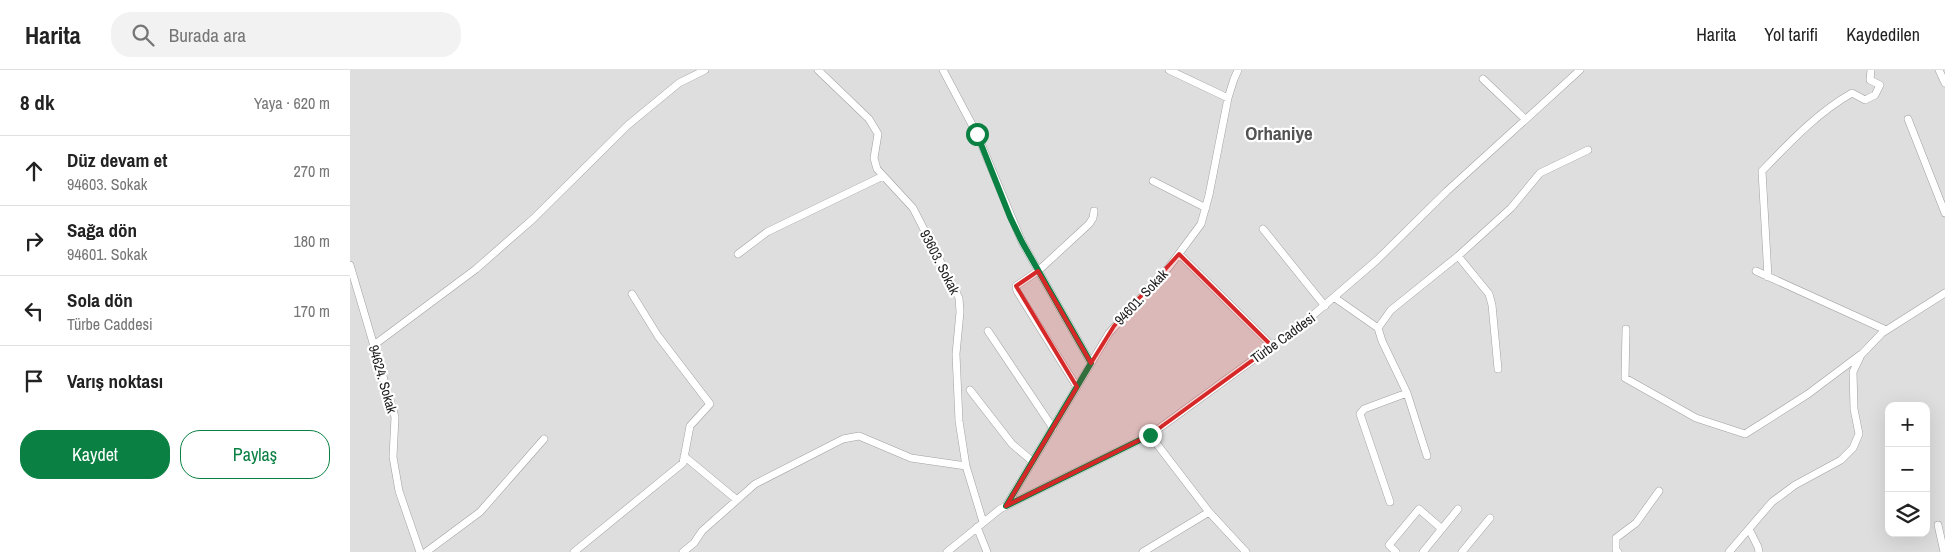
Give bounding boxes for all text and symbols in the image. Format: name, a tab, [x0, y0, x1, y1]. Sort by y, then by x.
search box	[111, 12, 461, 57]
text: Harita	[25, 19, 81, 51]
icon: search	[129, 21, 157, 49]
text: Burada ara	[169, 22, 246, 48]
text: Harita	[1696, 22, 1736, 47]
text: Yol tarifi	[1764, 22, 1818, 47]
text: Kaydedilen	[1846, 22, 1920, 47]
text: 8 dk	[20, 88, 54, 117]
text: Yaya · 620 m	[254, 92, 330, 114]
district label: Orhaniye	[1245, 120, 1313, 146]
route start	[966, 123, 989, 146]
text: Düz devam et	[67, 147, 167, 173]
icon: ahead	[20, 157, 48, 185]
text: 270 m	[294, 160, 330, 182]
text: 94603. Sokak	[67, 173, 147, 195]
text: Sağa dön	[67, 217, 137, 243]
icon: right	[20, 227, 48, 255]
street label: 93603. Sokak	[916, 227, 964, 298]
text: 180 m	[294, 230, 330, 252]
text: 94601. Sokak	[67, 243, 147, 265]
street label: 94601. Sokak	[1110, 265, 1172, 329]
text: Sola dön	[67, 287, 133, 313]
icon: left	[20, 297, 48, 325]
text: 170 m	[294, 300, 330, 322]
street label: Türbe Caddesi	[1247, 309, 1319, 367]
text: Türbe Caddesi	[67, 313, 153, 335]
street label: 94624. Sokak	[365, 343, 401, 415]
icon: arrive	[20, 367, 48, 395]
text: Varış noktası	[67, 368, 163, 394]
map controls	[1885, 402, 1930, 537]
button: +	[1885, 402, 1930, 447]
route end	[1139, 424, 1162, 447]
button: Kaydet	[20, 430, 170, 479]
button: Paylaş	[180, 430, 330, 479]
button: −	[1885, 447, 1930, 492]
button: layers	[1885, 492, 1930, 537]

